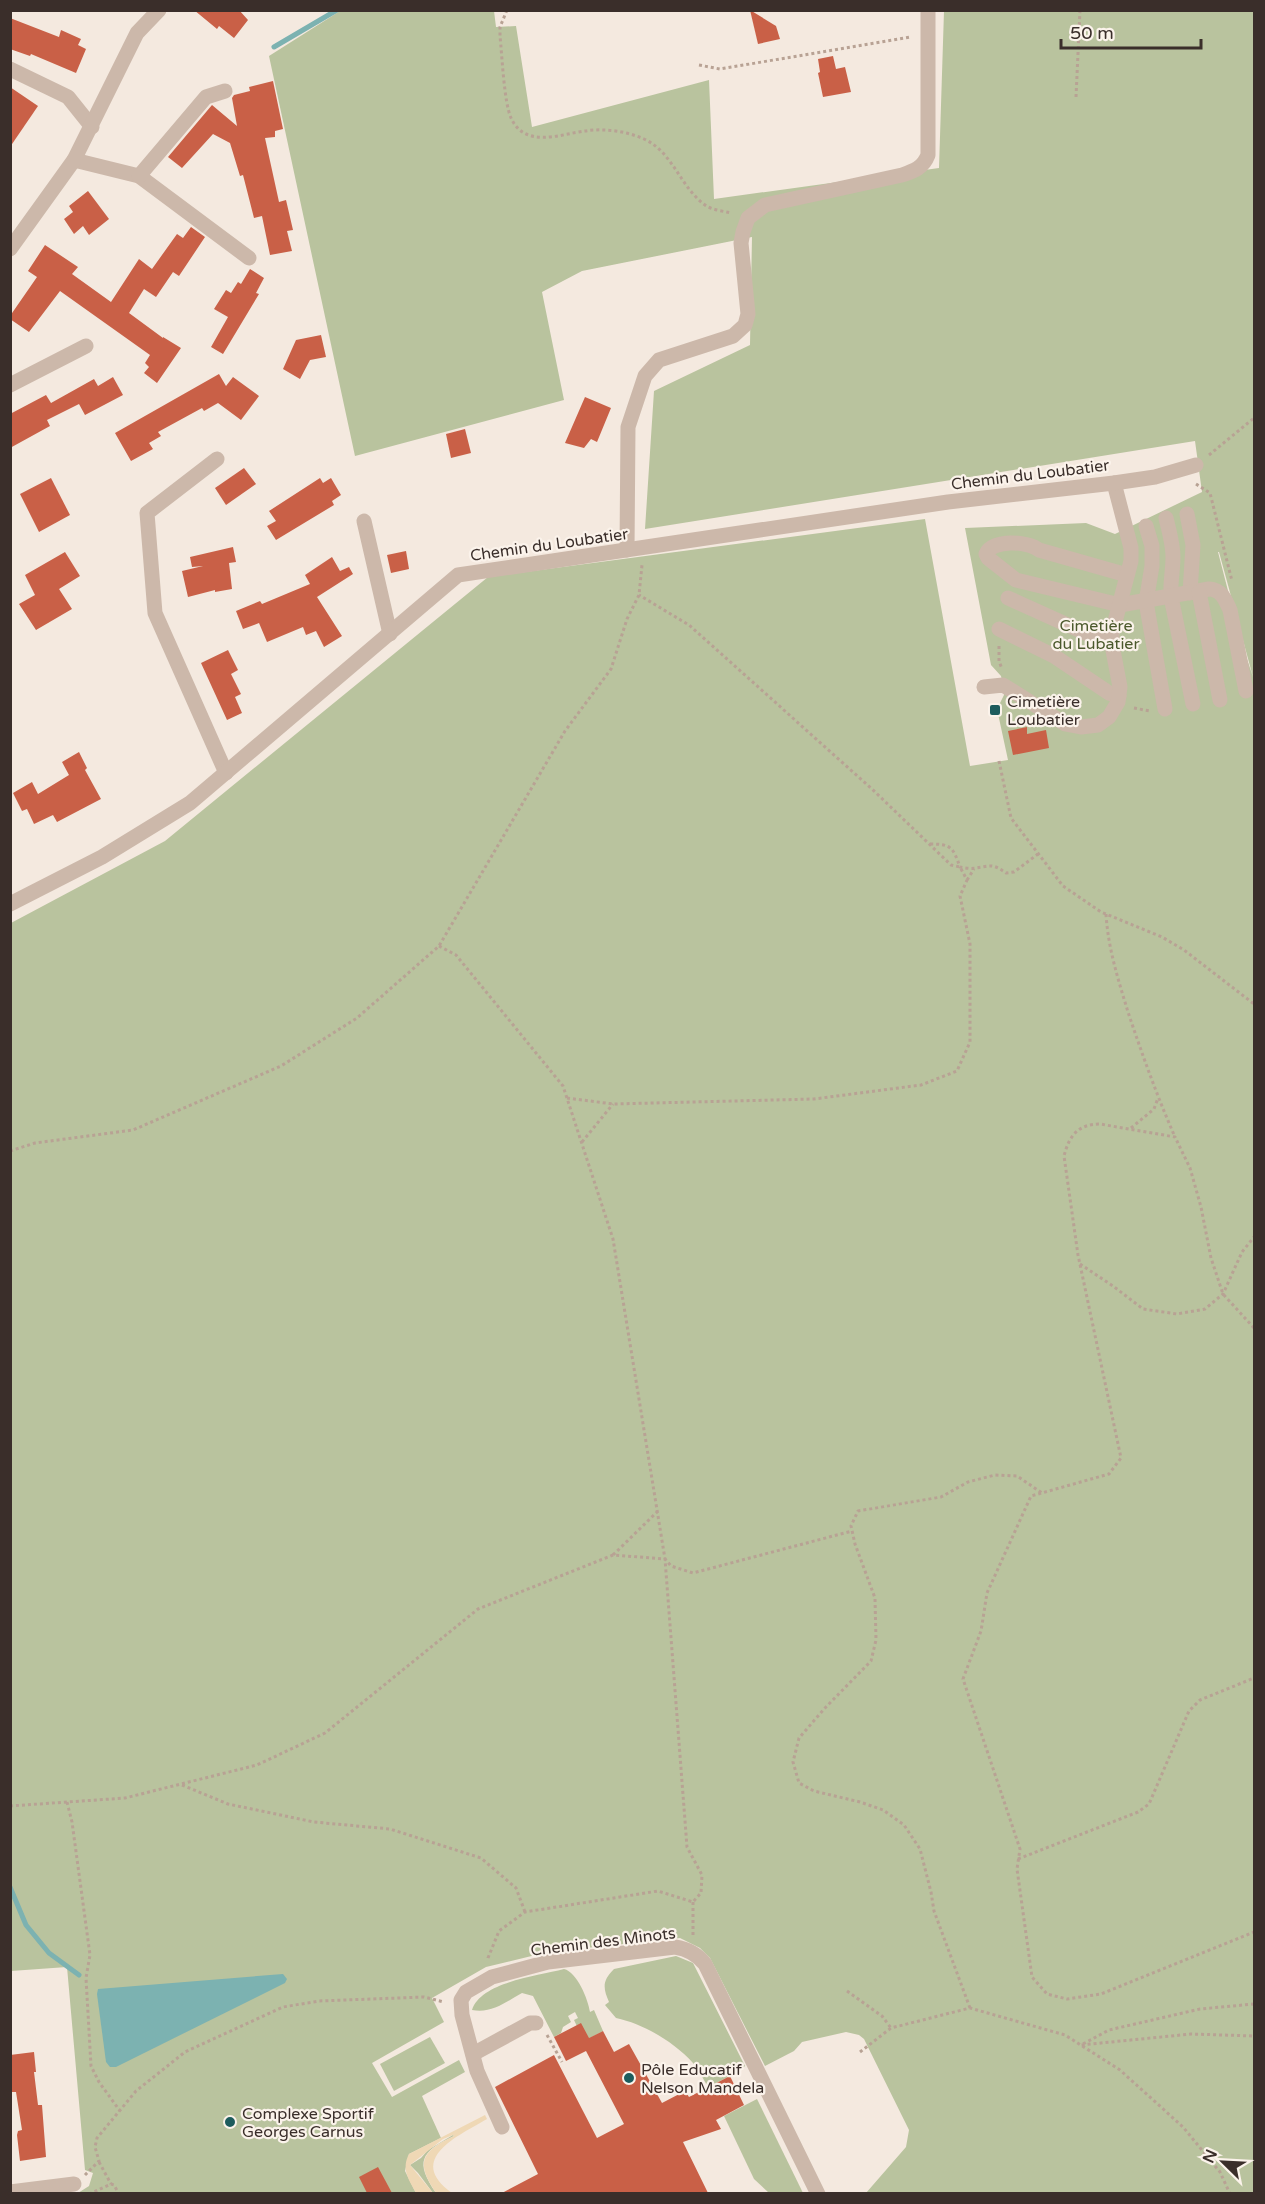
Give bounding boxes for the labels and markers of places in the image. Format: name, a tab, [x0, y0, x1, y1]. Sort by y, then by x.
place label: Cimetière Loubatier	[1007, 692, 1081, 730]
marker: Cimetière Loubatier	[988, 703, 1002, 717]
place label: Pôle Educatif Nelson Mandela	[641, 2060, 764, 2098]
marker: Pôle Educatif Nelson Mandela	[622, 2071, 636, 2085]
place label: Complexe Sportif Georges Carnus	[242, 2104, 375, 2142]
marker: Complexe Sportif Georges Carnus	[223, 2115, 237, 2129]

